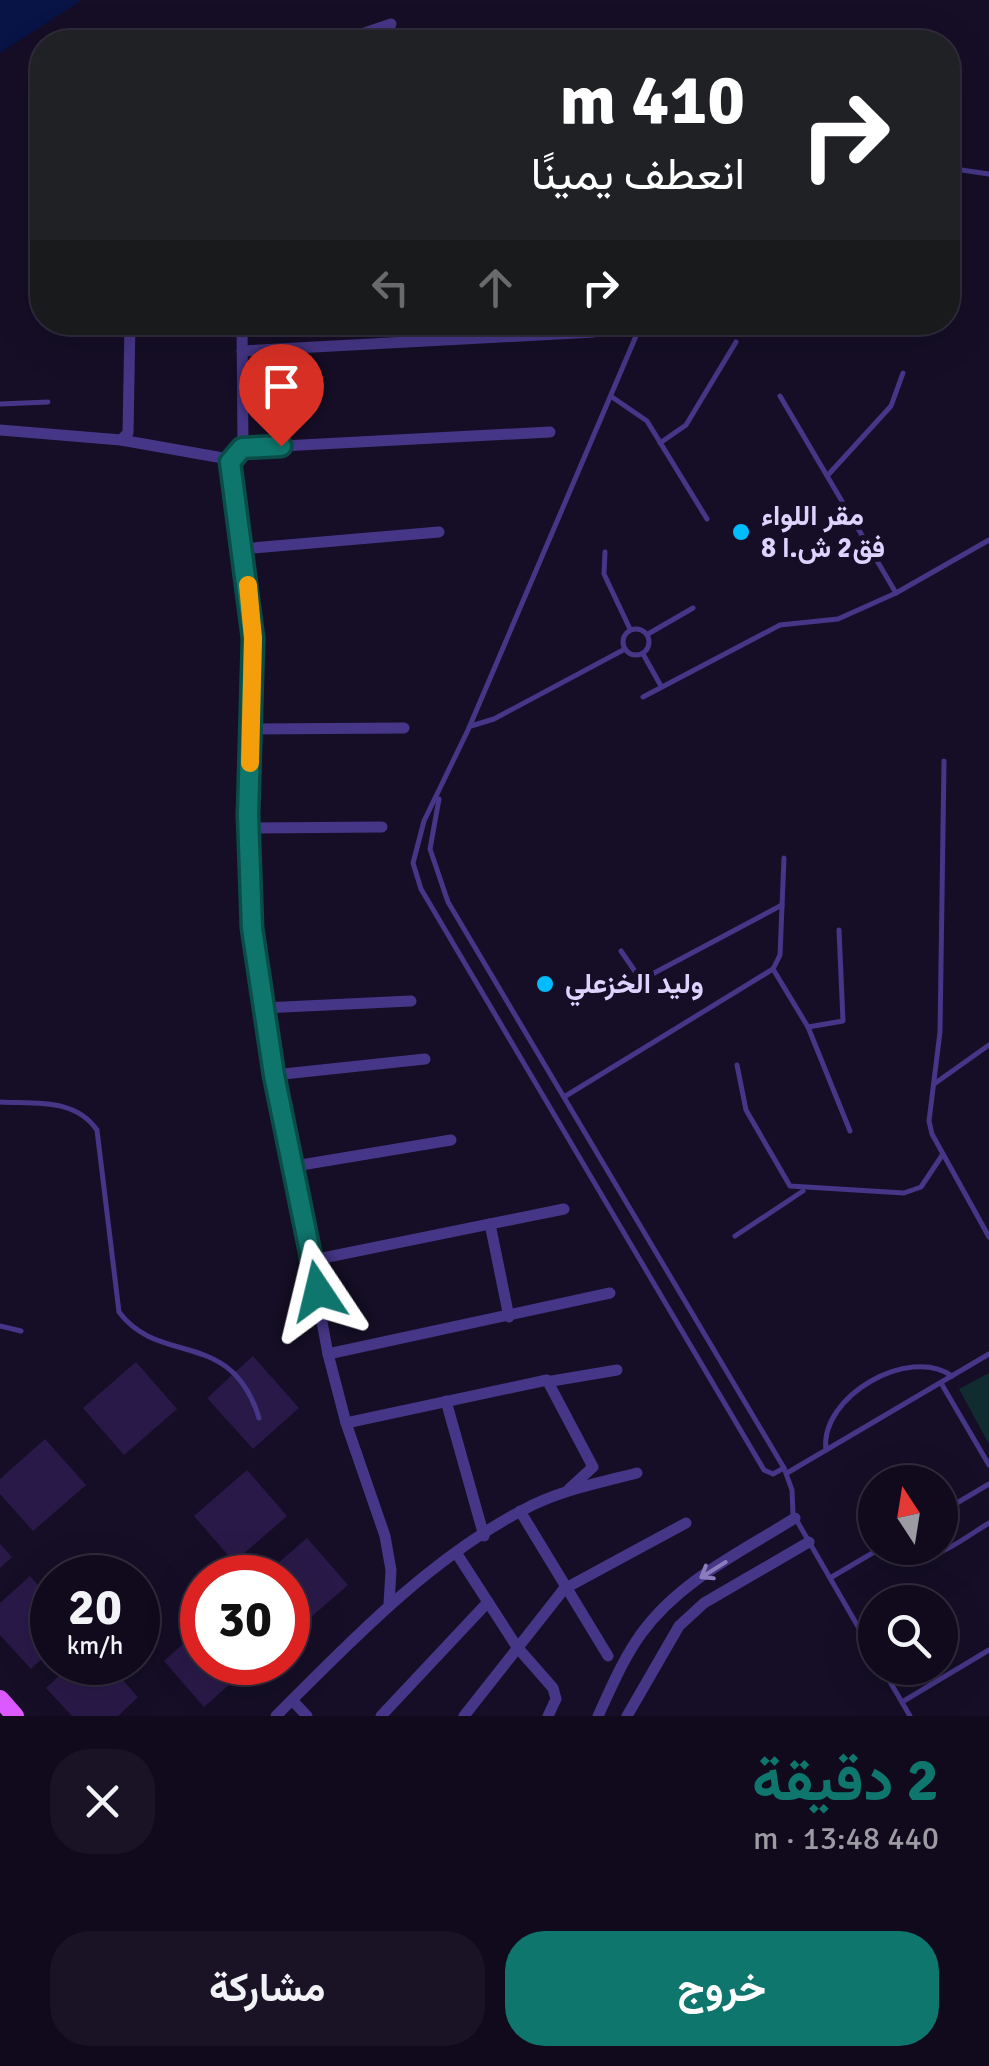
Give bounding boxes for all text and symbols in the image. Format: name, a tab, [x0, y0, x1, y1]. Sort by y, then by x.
text: 410 m	[560, 57, 745, 143]
icon: right	[780, 70, 910, 200]
text: انعطف يمينًا	[531, 147, 745, 202]
icon: left	[363, 260, 418, 315]
icon: ahead	[468, 260, 523, 315]
icon: right	[573, 260, 628, 315]
pin	[239, 344, 324, 447]
icon: arrive	[254, 359, 309, 414]
place label: مقر اللواء 8 فق2 ش.ا	[761, 499, 885, 565]
marker: مقر اللواء 8 فق2 ش.ا	[730, 521, 752, 543]
place label: وليد الخزعلي	[565, 967, 704, 1007]
marker: وليد الخزعلي	[534, 973, 556, 995]
position arrow	[266, 1239, 370, 1343]
north arrow	[858, 1465, 958, 1565]
map controls	[858, 1465, 958, 1685]
speed limit sign: 30	[180, 1555, 310, 1685]
one-way arrow	[699, 1559, 727, 1580]
text: 20	[68, 1577, 122, 1639]
button: search	[858, 1585, 958, 1685]
text: km/h	[67, 1630, 123, 1661]
text: 2 دقيقة	[752, 1744, 939, 1818]
button: close	[50, 1749, 155, 1854]
text: 440 m · 13:48	[753, 1819, 939, 1858]
button: مشاركة	[50, 1931, 485, 2046]
button: خروج	[505, 1931, 939, 2046]

